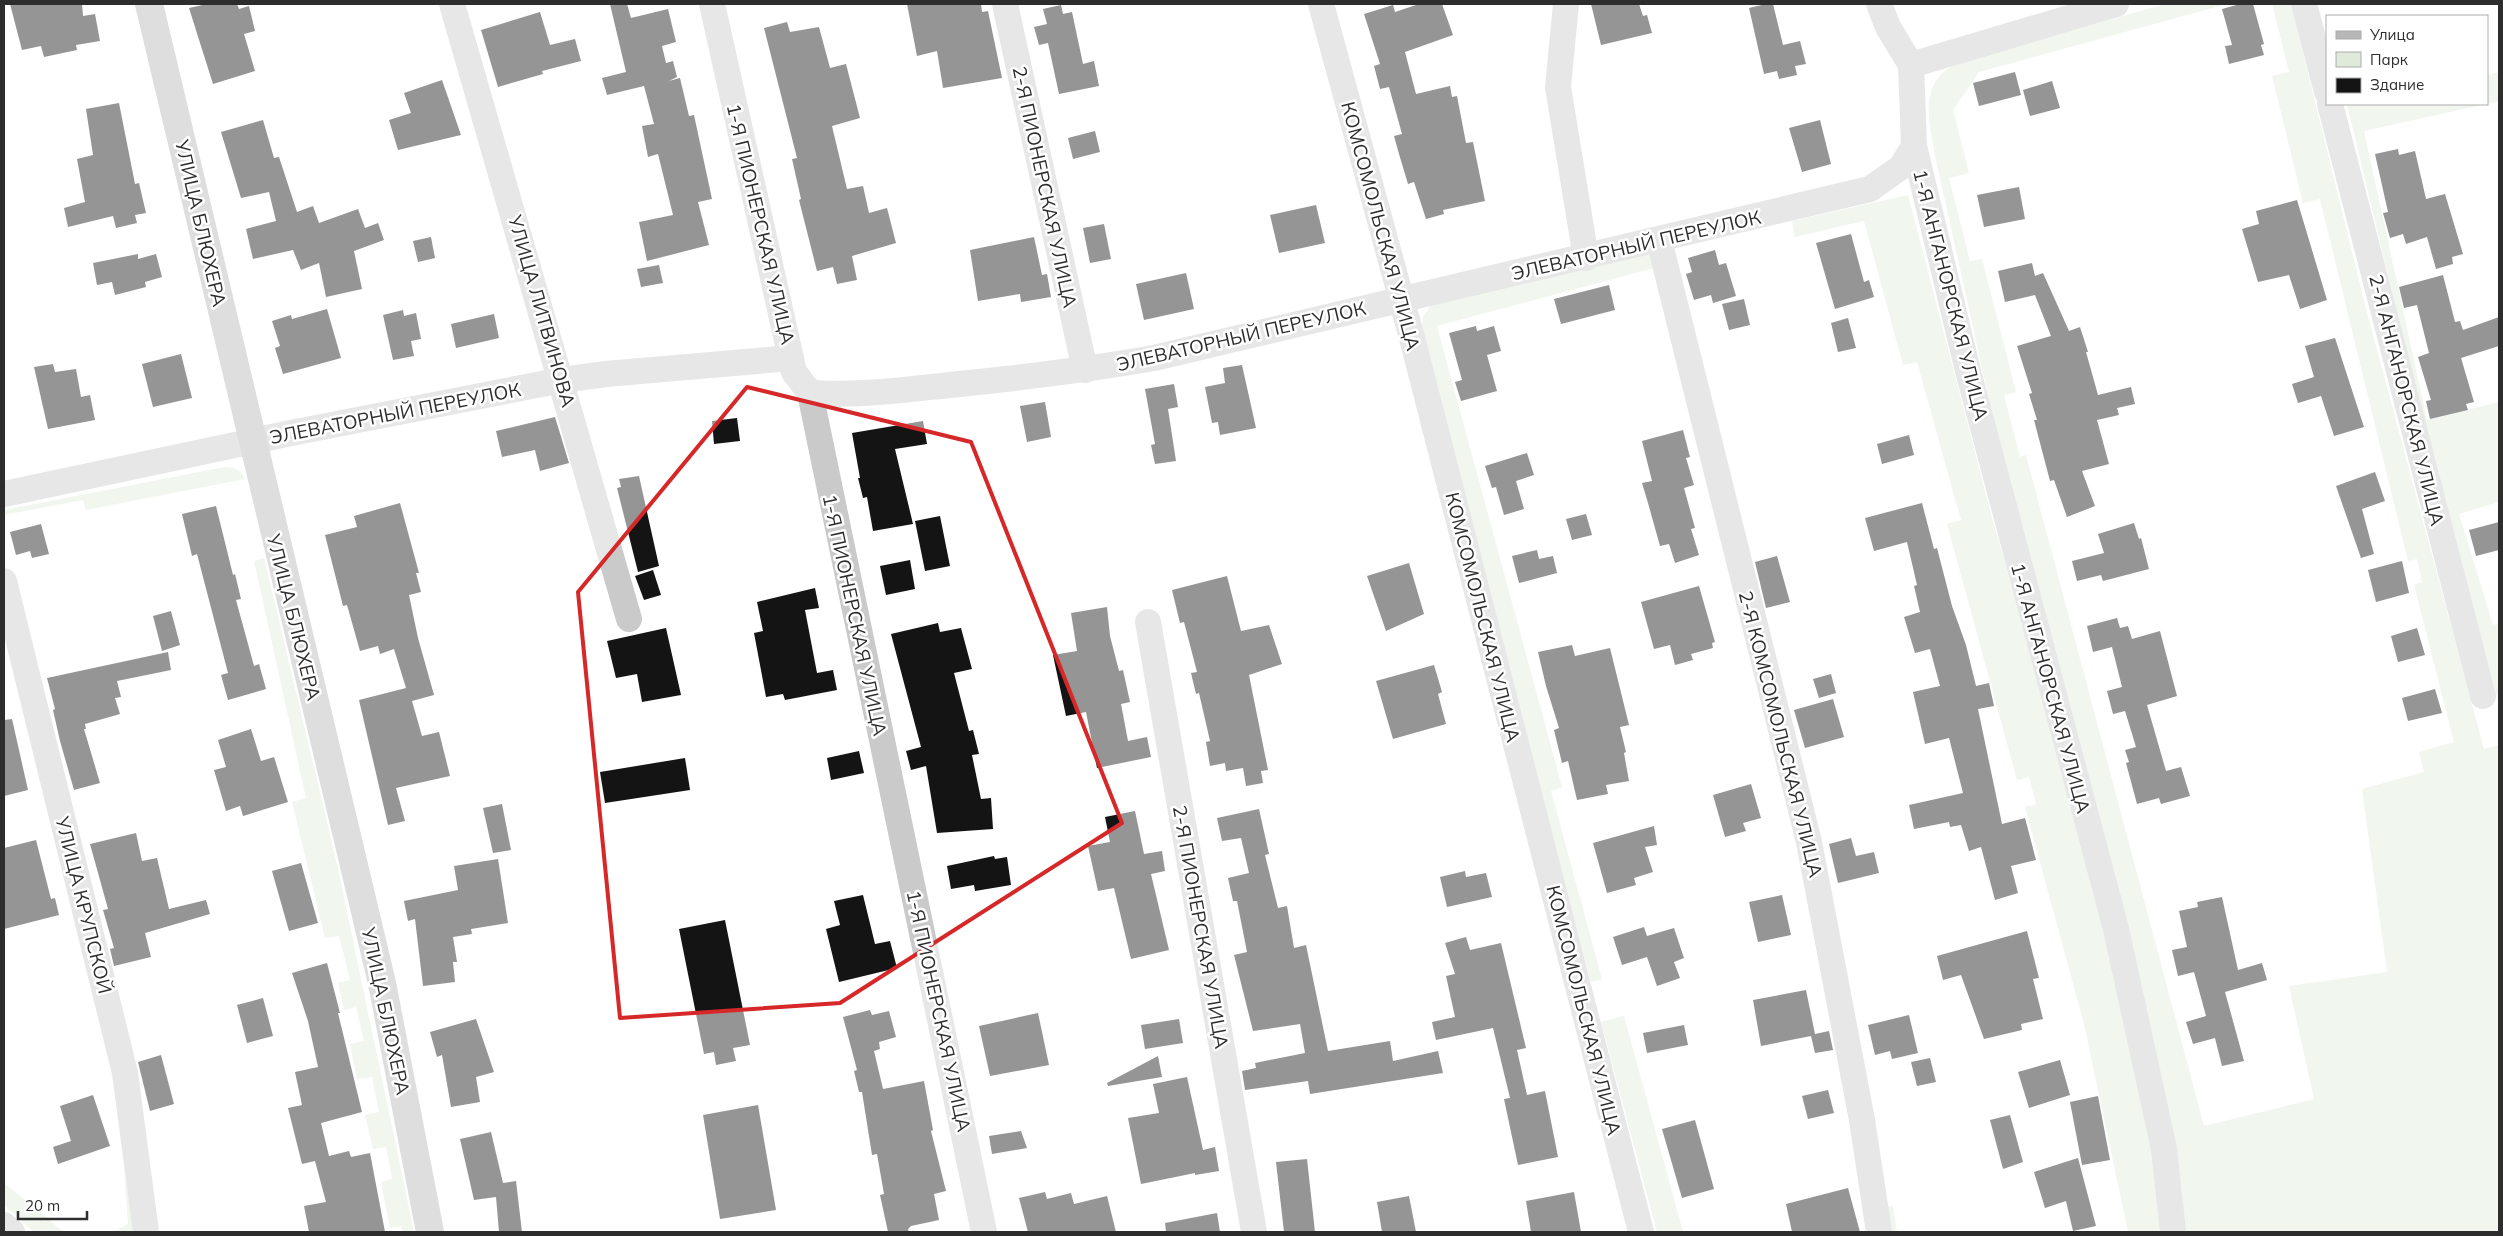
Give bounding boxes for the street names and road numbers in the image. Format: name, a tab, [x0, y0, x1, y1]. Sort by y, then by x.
street label: 2-Я ПИОНЕРСКАЯ УЛИЦА	[1008, 64, 1082, 310]
street label: КОМСОМОЛЬСКАЯ УЛИЦА	[1336, 99, 1426, 353]
street label: 1-Я ПИОНЕРСКАЯ УЛИЦА	[722, 101, 800, 347]
street label: УЛИЦА БЛЮХЕРА	[170, 136, 232, 309]
street label: 1-Я АНГАНОРСКАЯ УЛИЦА	[1908, 167, 1994, 423]
street label: ЭЛЕВАТОРНЫЙ ПЕРЕУЛОК	[1509, 204, 1764, 285]
street label: УЛИЦА ЛИТВИНОВА	[503, 211, 581, 410]
street label: 2-Я АНГАНОРСКАЯ УЛИЦА	[2364, 272, 2450, 528]
street label: ЭЛЕВАТОРНЫЙ ПЕРЕУЛОК	[1114, 295, 1369, 376]
street label: ЭЛЕВАТОРНЫЙ ПЕРЕУЛОК	[267, 377, 523, 449]
street label: КОМСОМОЛЬСКАЯ УЛИЦА	[1440, 490, 1526, 744]
street label: 1-Я ПИОНЕРСКАЯ УЛИЦА	[818, 492, 892, 738]
street label: УЛИЦА БЛЮХЕРА	[261, 530, 326, 703]
street label: 1-Я АНГАНОРСКАЯ УЛИЦА	[2006, 560, 2096, 816]
street label: 2-Я КОМСОМОЛЬСКАЯ УЛИЦА	[1734, 588, 1828, 880]
street label: 2-Я ПИОНЕРСКАЯ УЛИЦА	[1168, 804, 1234, 1051]
street label: УЛИЦА КРУПСКОЙ	[50, 813, 118, 996]
street label: КОМСОМОЛЬСКАЯ УЛИЦА	[1541, 883, 1627, 1137]
street label: 1-Я ПИОНЕРСКАЯ УЛИЦА	[902, 888, 976, 1134]
street label: УЛИЦА БЛЮХЕРА	[356, 924, 415, 1097]

